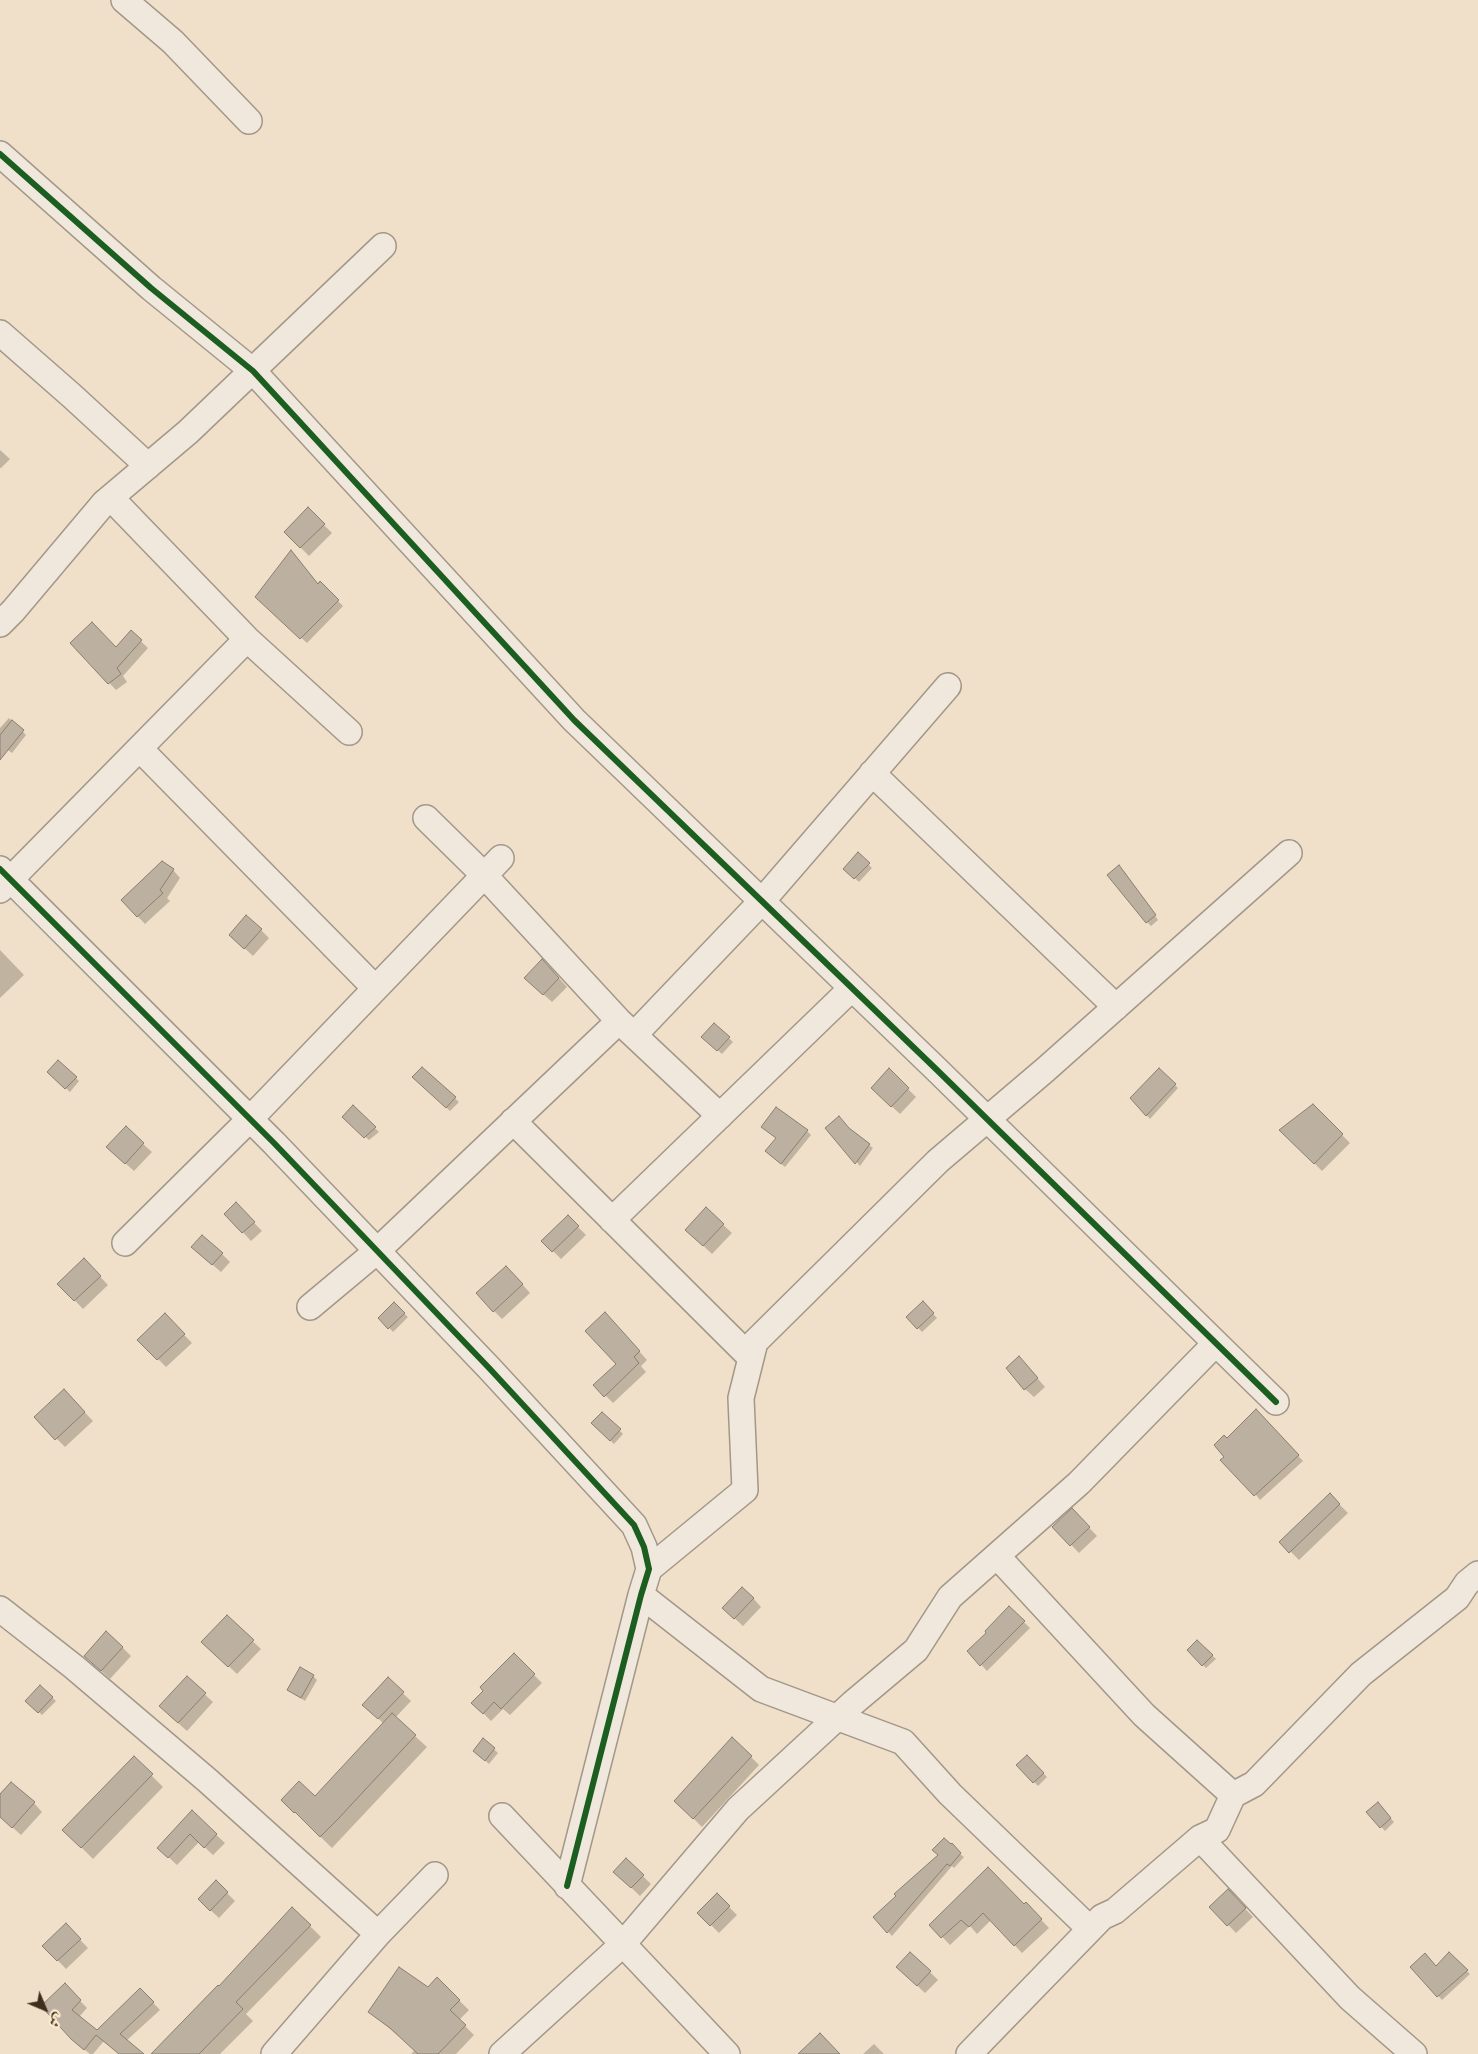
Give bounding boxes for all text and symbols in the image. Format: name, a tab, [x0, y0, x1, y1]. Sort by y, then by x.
north arrow	[20, 1984, 70, 2034]
text: ش	[44, 2008, 67, 2031]

